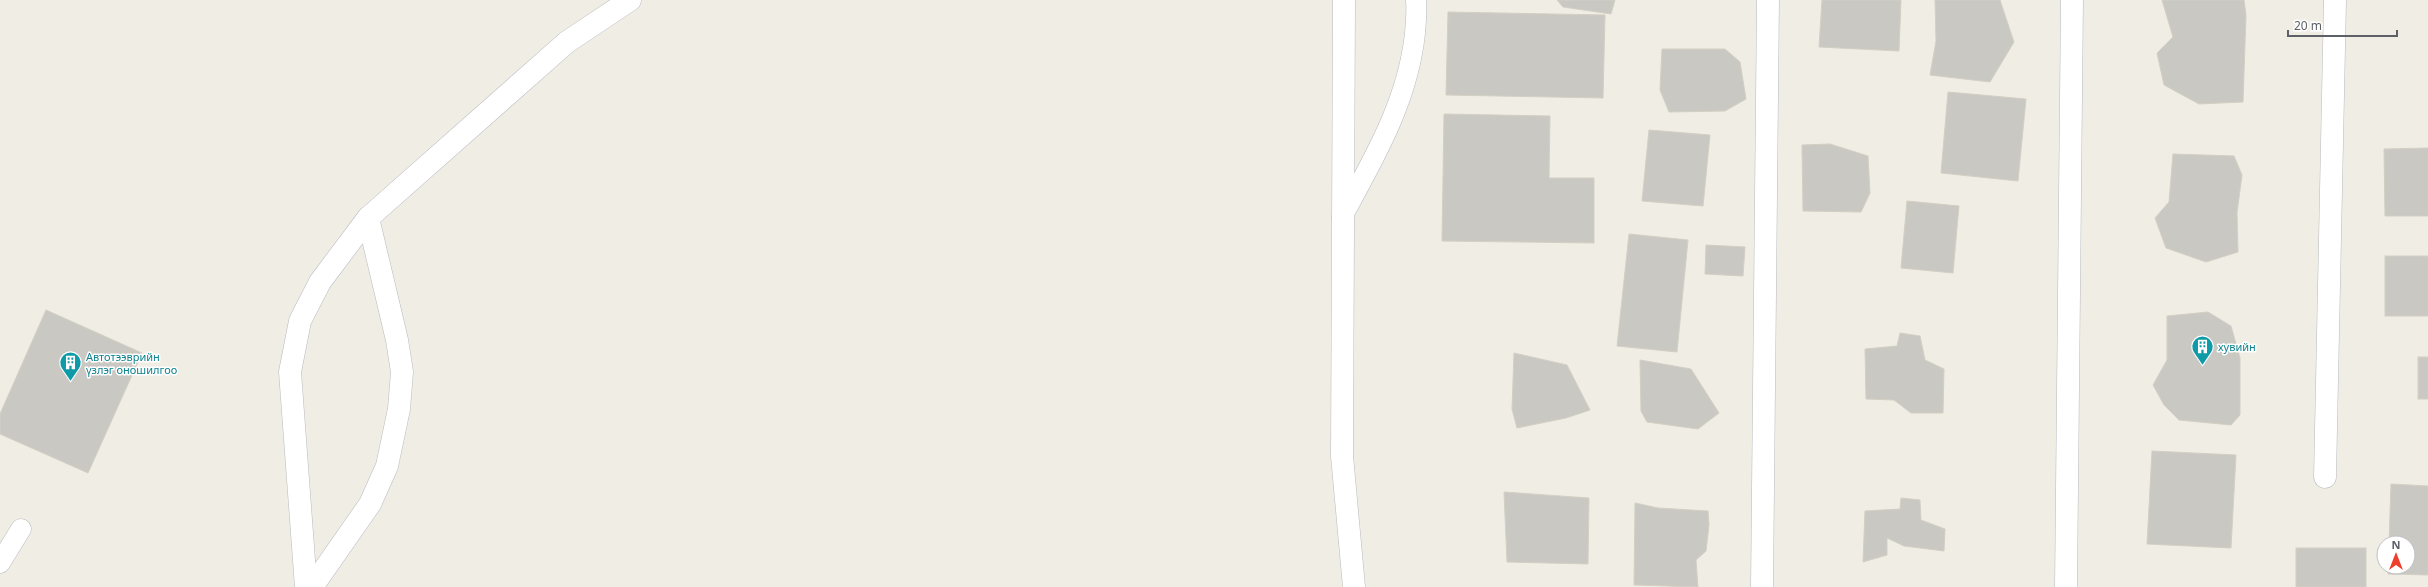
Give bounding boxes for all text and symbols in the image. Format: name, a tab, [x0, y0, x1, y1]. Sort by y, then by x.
scale bar	[2288, 12, 2397, 38]
text: 20 m	[2294, 17, 2322, 34]
building icon: хувийн	[2189, 334, 2215, 367]
place label: хувийн	[2218, 339, 2256, 354]
place label: Автотээврийн үзлэг оношилгоо	[86, 349, 177, 377]
building icon: Автотээврийн үзлэг оношилгоо	[58, 350, 84, 383]
north arrow	[2376, 535, 2416, 575]
text: N	[2392, 537, 2400, 552]

